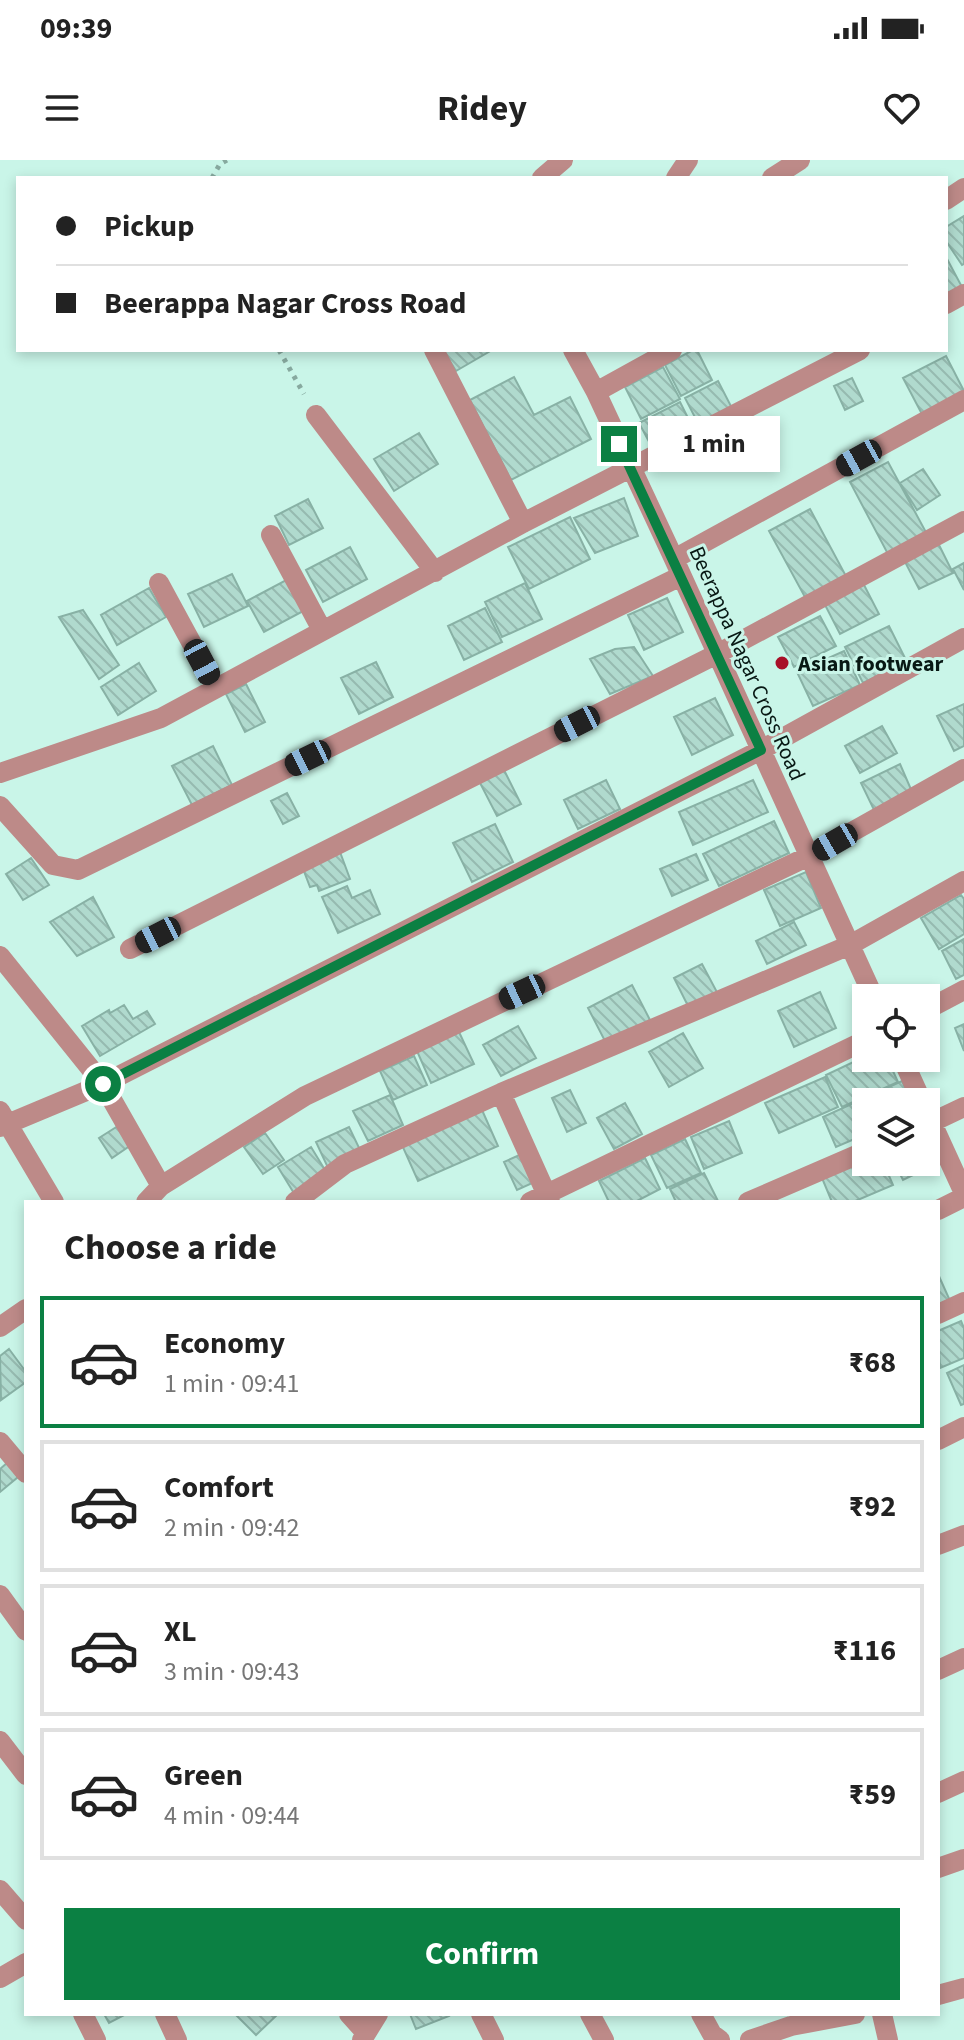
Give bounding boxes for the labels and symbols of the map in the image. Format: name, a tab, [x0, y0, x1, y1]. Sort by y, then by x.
callout: 1 min	[647, 416, 779, 472]
route end	[601, 426, 637, 462]
car	[832, 436, 886, 480]
street label: Beerappa Nagar Cross Road	[681, 541, 813, 786]
car	[180, 635, 224, 689]
place label: Asian footwear	[797, 648, 943, 680]
marker: Asian footwear	[773, 654, 791, 672]
car	[550, 702, 604, 746]
car	[281, 737, 335, 779]
car	[808, 820, 862, 864]
car	[131, 913, 185, 957]
car	[495, 971, 549, 1013]
route start	[85, 1066, 121, 1102]

